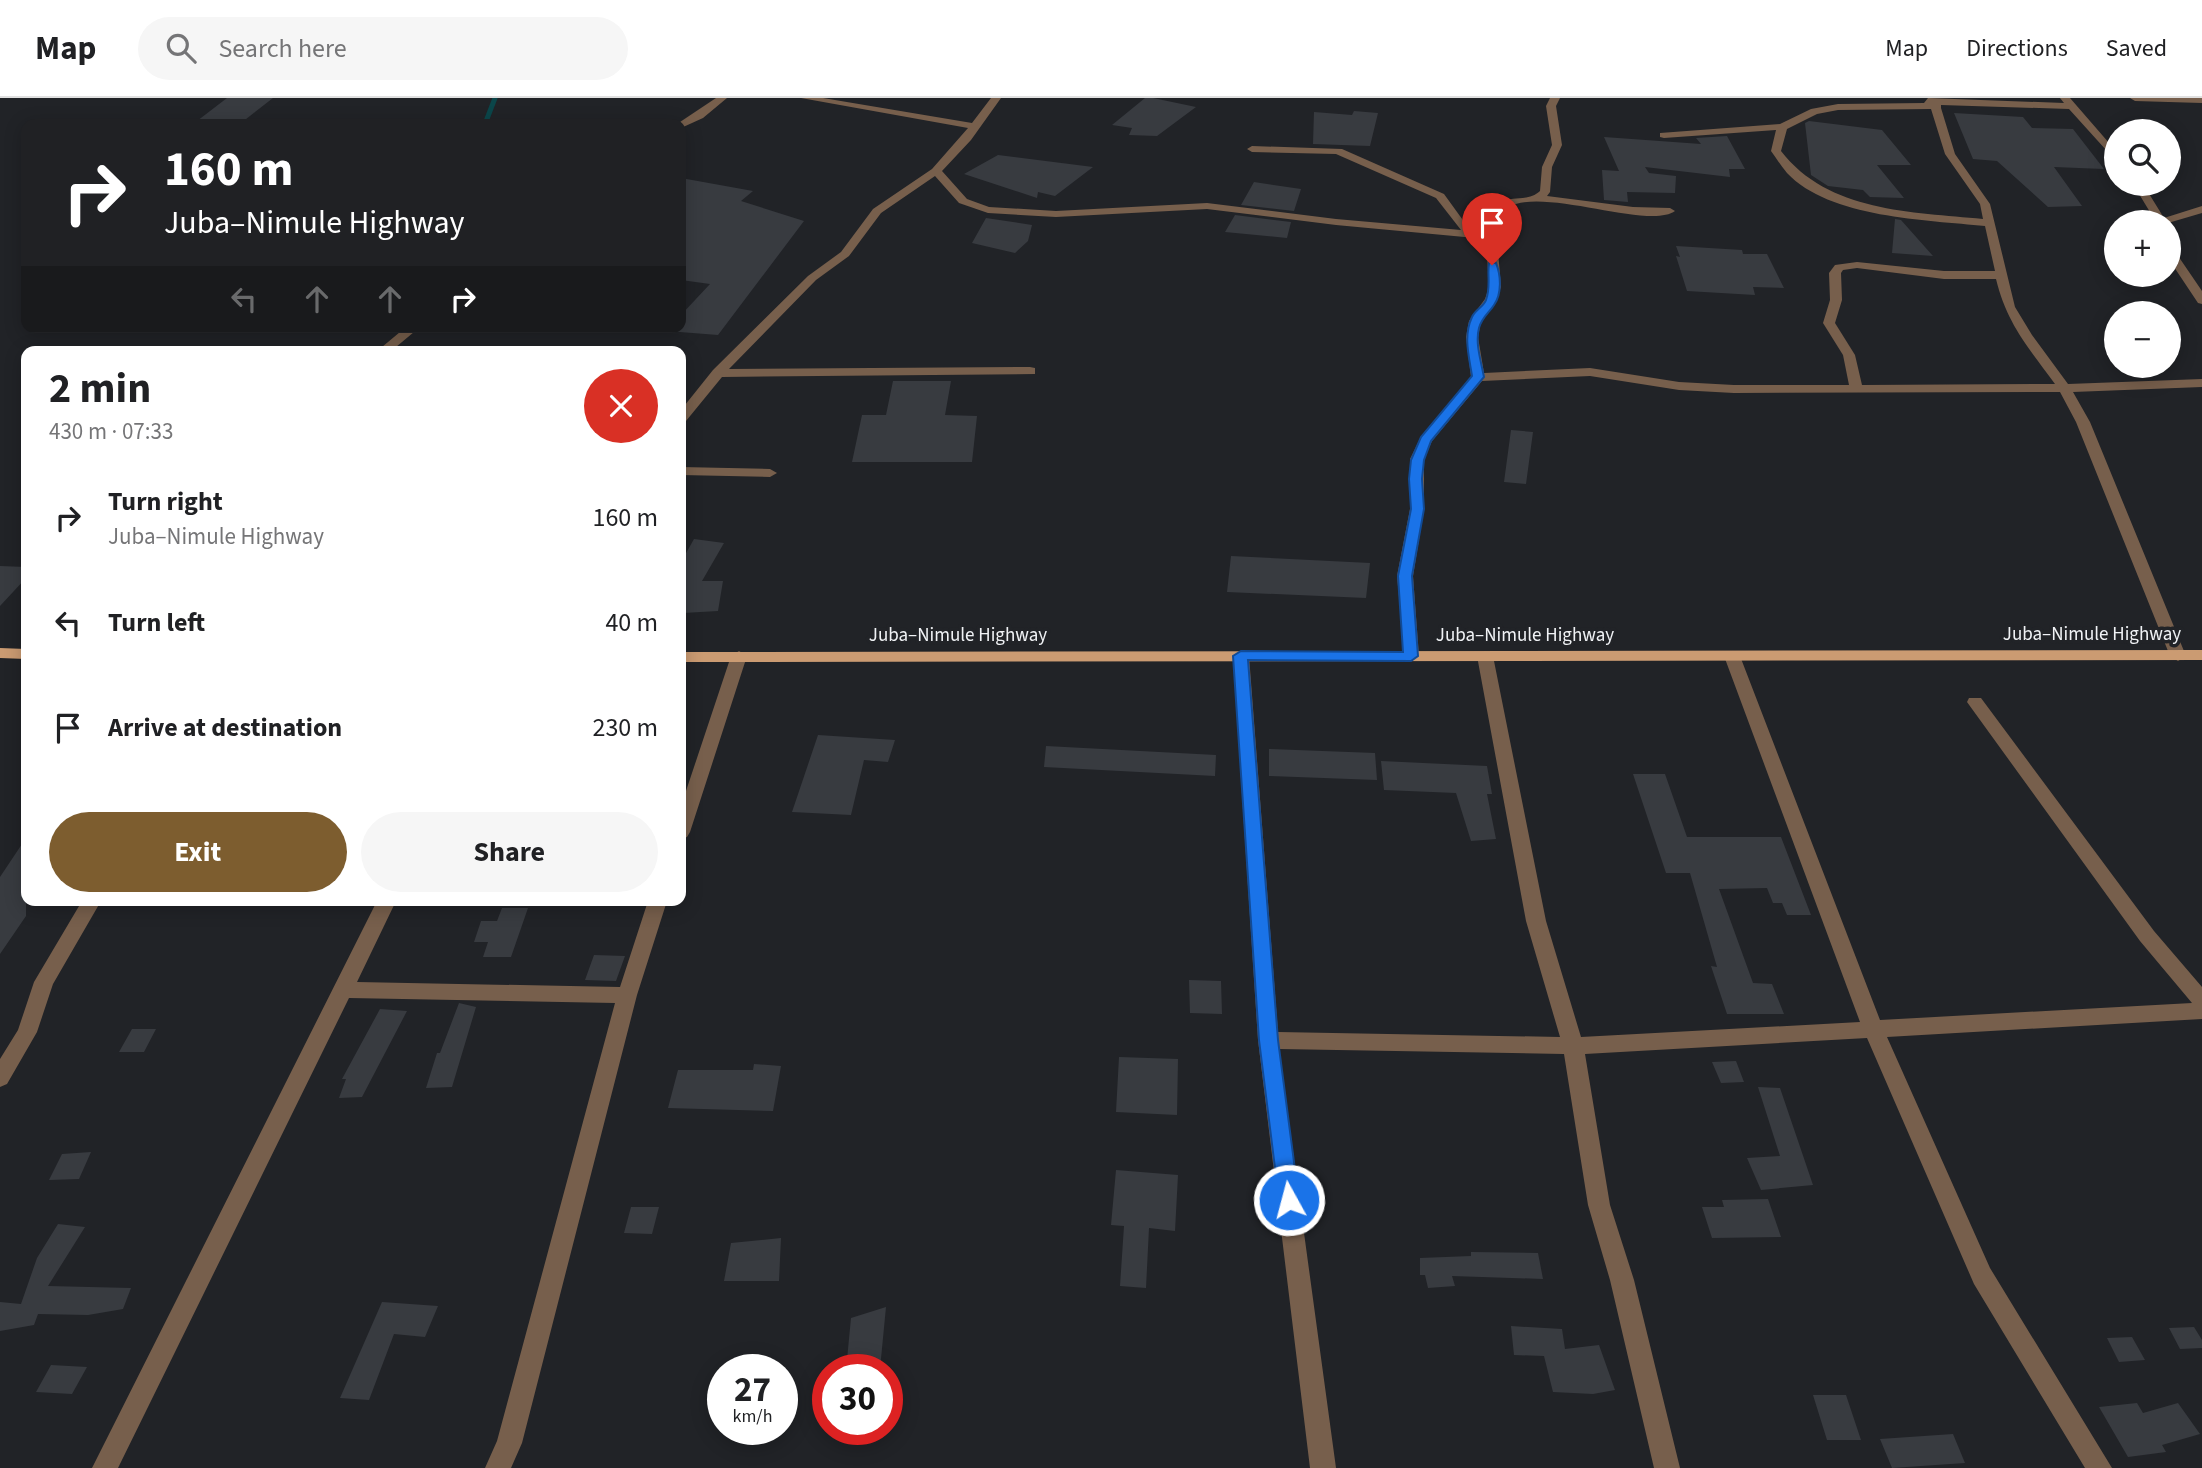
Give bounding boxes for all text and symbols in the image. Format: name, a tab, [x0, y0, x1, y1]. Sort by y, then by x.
search box	[138, 17, 628, 80]
text: Map	[35, 25, 96, 72]
icon: search	[162, 29, 200, 67]
text: Search here	[218, 30, 347, 67]
text: Map	[1885, 31, 1928, 66]
text: Directions	[1966, 31, 2068, 66]
text: Saved	[2106, 31, 2167, 66]
map controls	[2104, 119, 2181, 378]
button: search	[2104, 119, 2181, 196]
text: 160 m	[164, 135, 293, 205]
icon: right	[49, 147, 140, 238]
pin	[1462, 193, 1522, 265]
text: Juba–Nimule Highway	[164, 200, 464, 246]
icon: arrive	[1473, 204, 1511, 242]
button: +	[2104, 210, 2181, 287]
icon: left	[225, 280, 263, 318]
icon: ahead	[298, 280, 336, 318]
icon: ahead	[371, 280, 409, 318]
icon: right	[444, 280, 482, 318]
button: −	[2104, 301, 2181, 378]
text: 2 min	[49, 359, 151, 419]
button: close	[584, 369, 658, 443]
text: 430 m · 07:33	[49, 415, 173, 448]
text: Turn right	[108, 483, 223, 520]
icon: right	[49, 499, 87, 537]
text: 160 m	[592, 499, 658, 536]
text: Juba–Nimule Highway	[108, 520, 324, 553]
icon: left	[49, 604, 87, 642]
text: Turn left	[108, 604, 205, 641]
text: 40 m	[605, 604, 658, 641]
street label: Juba–Nimule Highway	[2003, 621, 2181, 648]
street label: Juba–Nimule Highway	[869, 622, 1047, 649]
street label: Juba–Nimule Highway	[1436, 622, 1614, 649]
icon: arrive	[49, 709, 87, 747]
text: Arrive at destination	[108, 709, 342, 746]
text: 230 m	[592, 709, 658, 746]
button: Exit	[49, 812, 347, 892]
button: Share	[361, 812, 658, 892]
position arrow	[1252, 1163, 1326, 1237]
speed limit sign: 30	[812, 1354, 903, 1445]
text: 27	[734, 1365, 771, 1415]
text: km/h	[733, 1404, 772, 1429]

